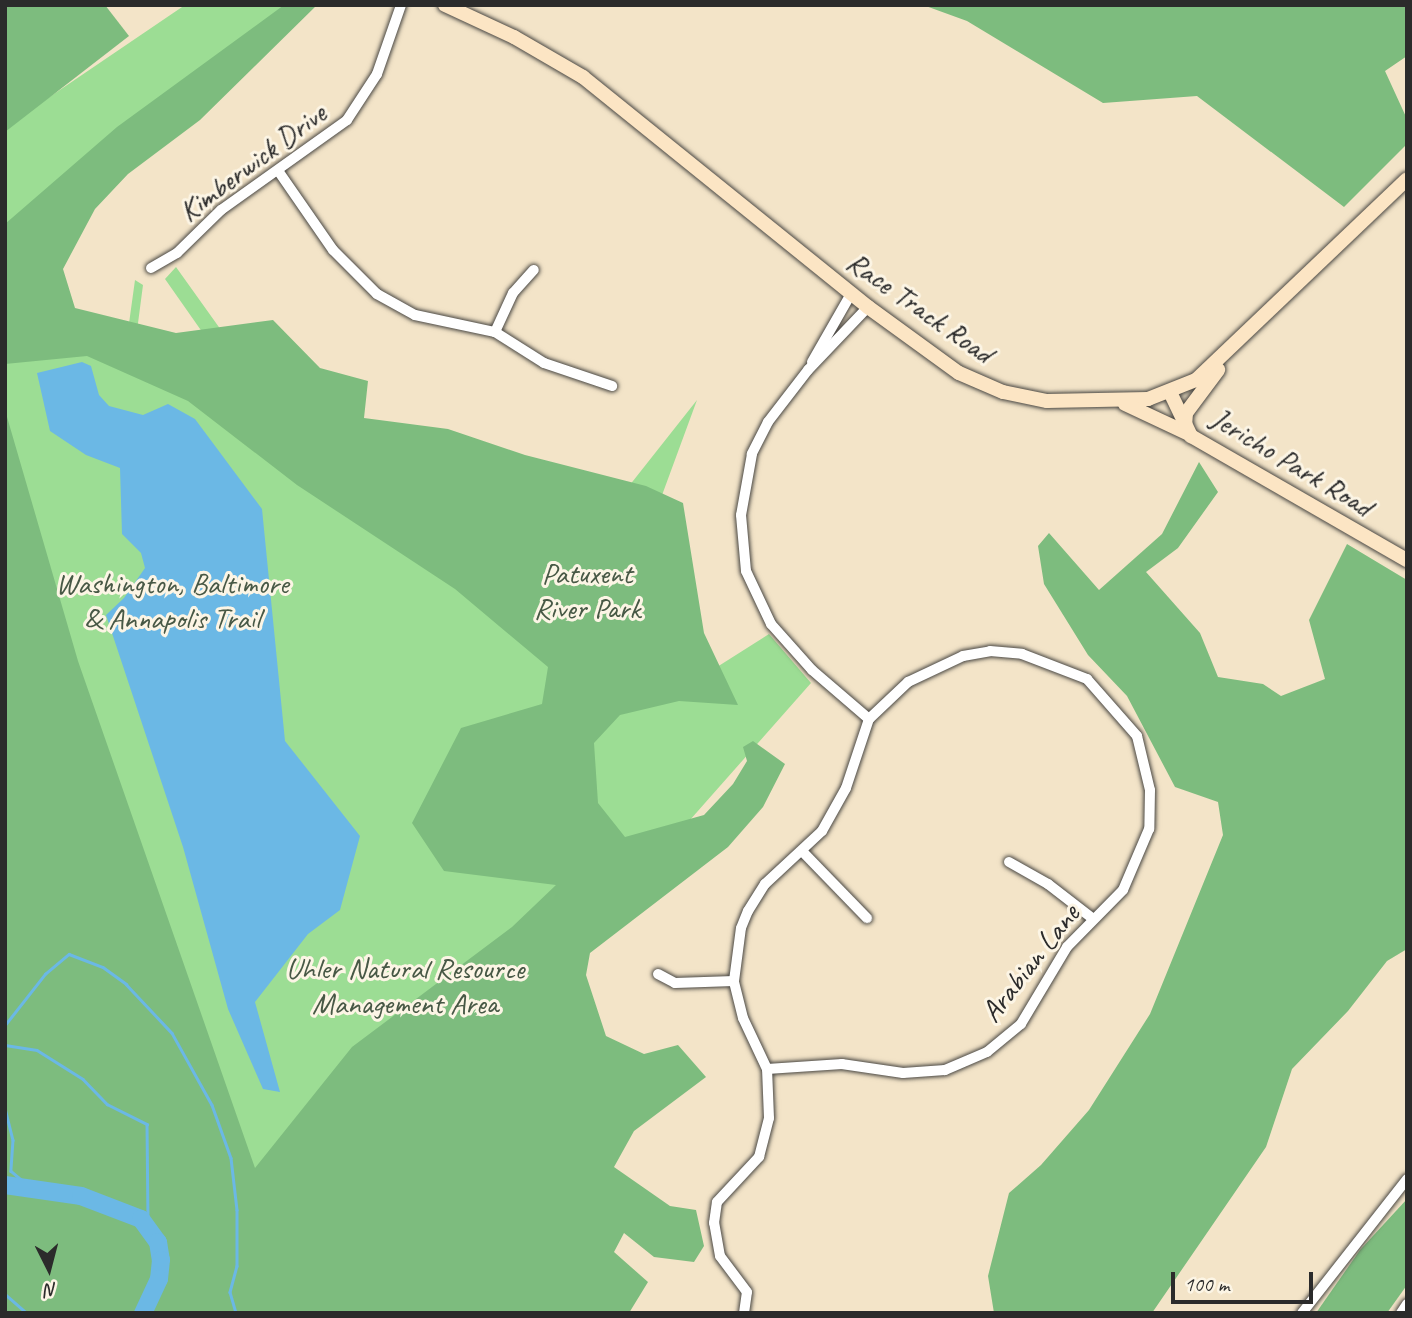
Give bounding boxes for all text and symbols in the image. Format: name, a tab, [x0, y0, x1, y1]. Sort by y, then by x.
street label: Kimberwick Drive	[171, 95, 333, 229]
street label: Race Track Road	[840, 243, 1000, 371]
street label: Jericho Park Road	[1205, 400, 1379, 524]
park label: Patuxent River Park	[533, 555, 641, 626]
park label: Washington, Baltimore & Annapolis Trail	[56, 565, 288, 636]
street label: Arabian Lane	[973, 897, 1087, 1029]
park label: Uhler Natural Resource Management Area	[286, 950, 524, 1020]
north arrow	[14, 1234, 84, 1304]
scale bar	[1174, 1258, 1316, 1302]
text: 100 m	[1184, 1271, 1229, 1297]
text: N	[44, 1277, 58, 1302]

